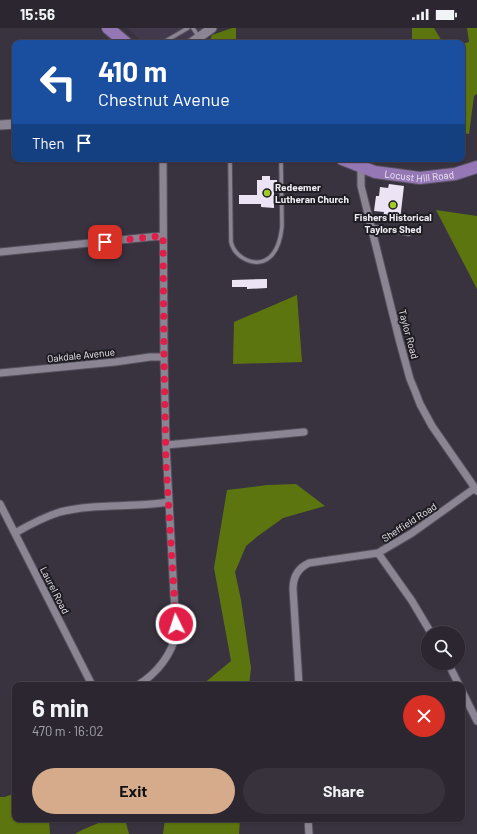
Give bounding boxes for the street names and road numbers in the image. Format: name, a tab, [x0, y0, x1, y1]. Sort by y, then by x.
street label: Locust Hill Road	[384, 167, 455, 184]
street label: Taylor Road	[397, 308, 421, 360]
street label: Oakdale Avenue	[47, 345, 115, 365]
street label: Sheffield Road	[379, 500, 439, 544]
street label: Laurel Road	[38, 564, 72, 616]

